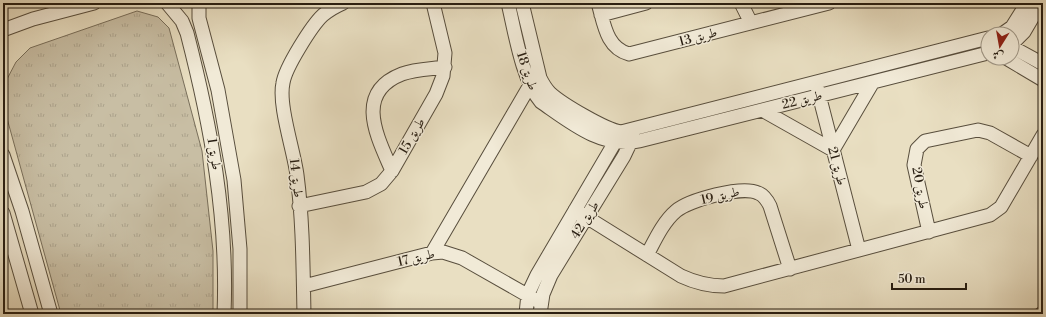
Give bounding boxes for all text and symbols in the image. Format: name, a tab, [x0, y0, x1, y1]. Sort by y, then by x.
street label: طريق 13	[677, 24, 719, 50]
north arrow	[980, 26, 1020, 66]
text: ش	[992, 47, 1005, 63]
street label: طريق 18	[513, 50, 541, 92]
street label: طريق 22	[780, 87, 824, 113]
street label: طريق 15	[395, 115, 429, 157]
street label: طريق 1	[204, 137, 224, 171]
street label: طريق 21	[824, 145, 850, 187]
street label: طريق 14	[286, 158, 306, 198]
street label: طريق 20	[908, 166, 932, 210]
street label: طريق 19	[699, 184, 741, 208]
street label: طريق 42	[567, 198, 603, 242]
street label: طريق 17	[396, 246, 436, 270]
scale bar	[892, 265, 966, 291]
text: 50 m	[898, 272, 926, 287]

